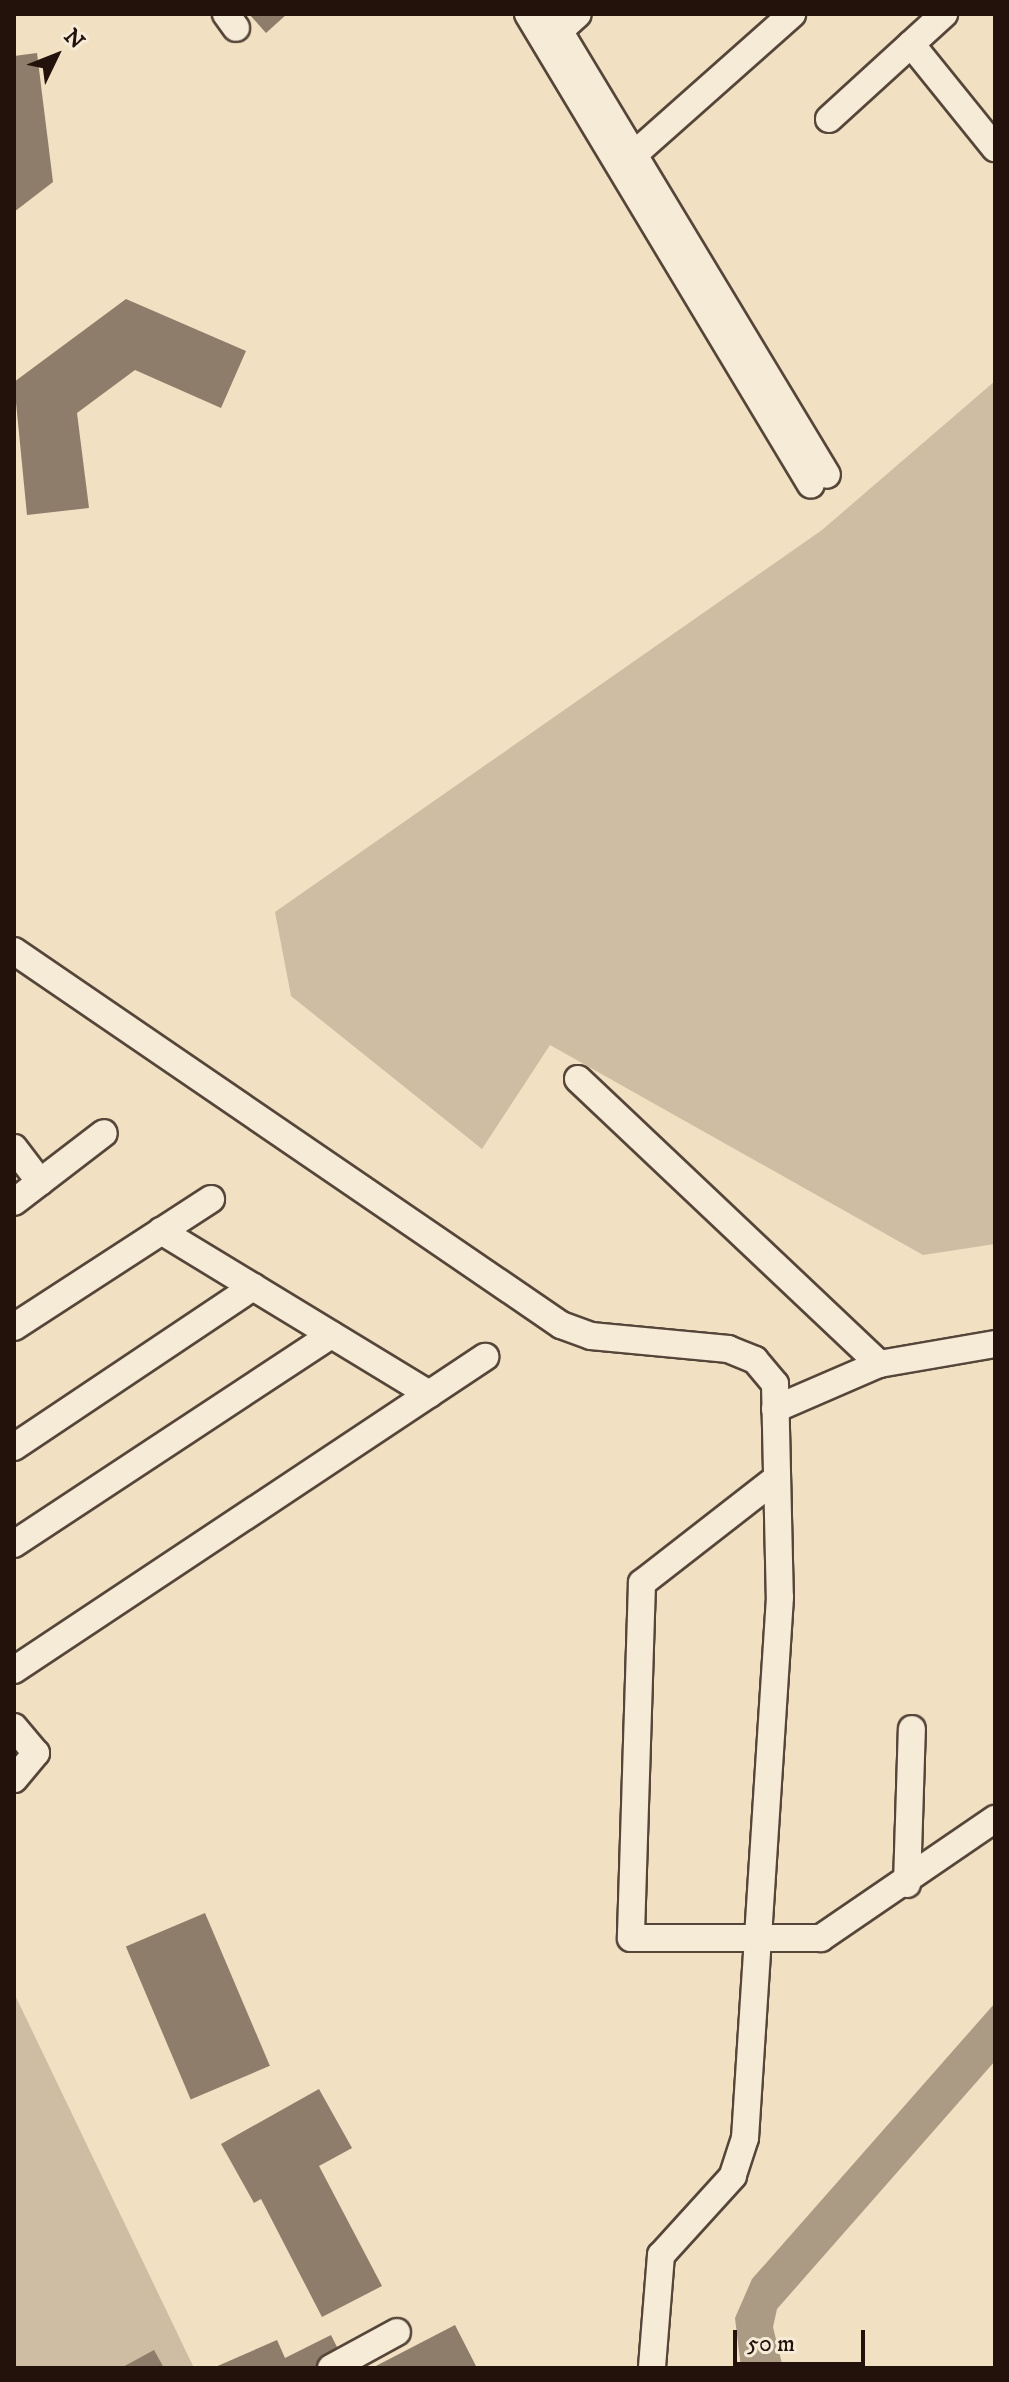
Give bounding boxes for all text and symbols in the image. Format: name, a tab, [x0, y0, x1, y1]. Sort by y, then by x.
north arrow	[16, 16, 96, 96]
text: N	[58, 23, 90, 55]
scale bar	[737, 2314, 869, 2364]
text: 50 m	[747, 2329, 795, 2359]

